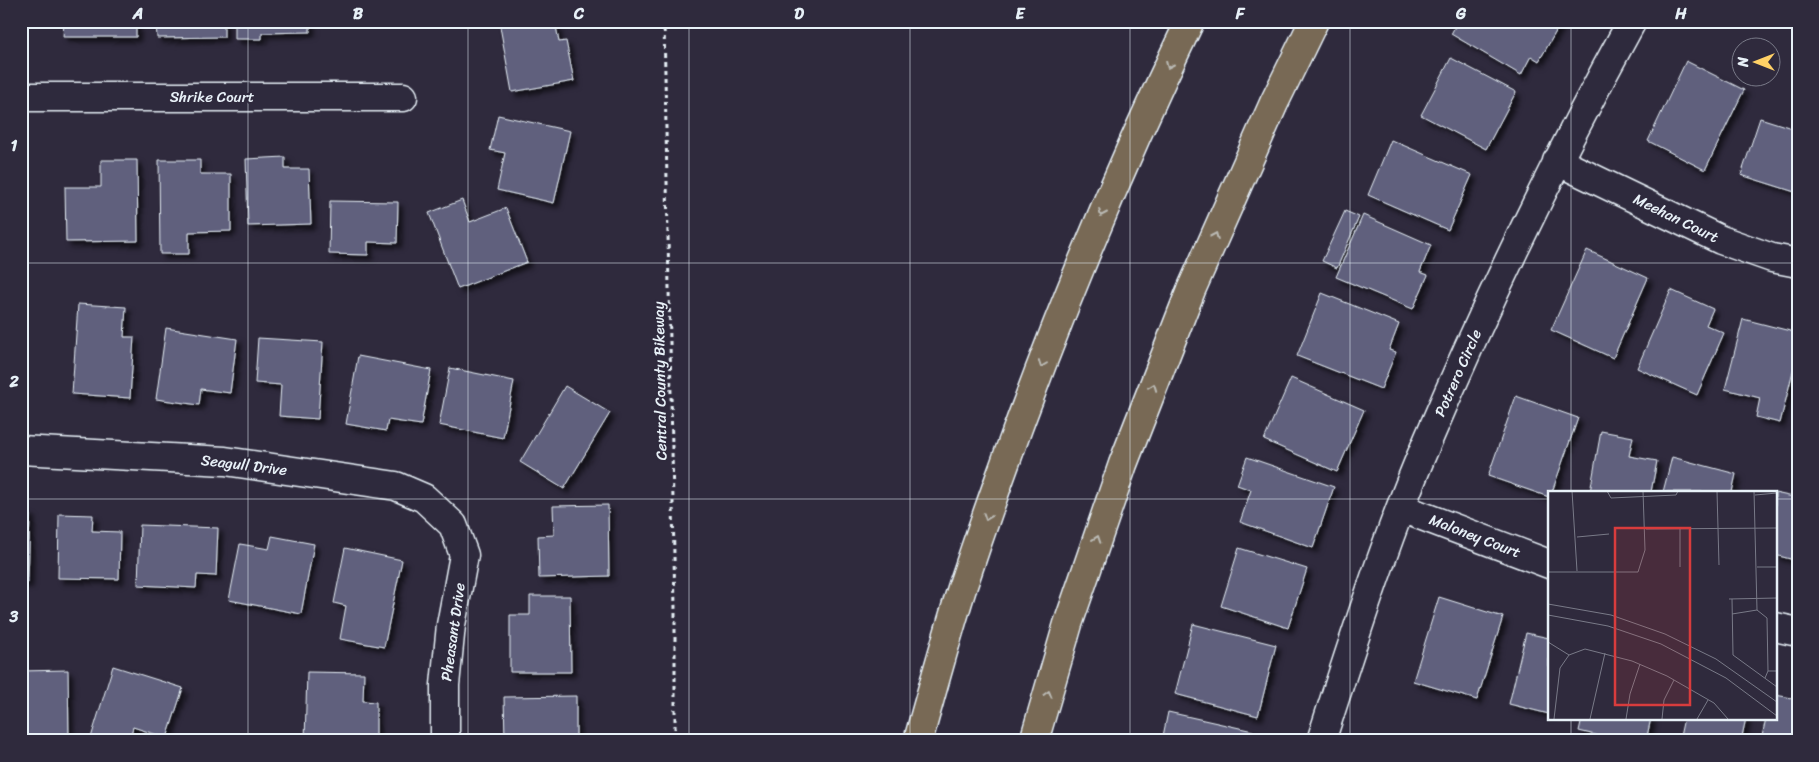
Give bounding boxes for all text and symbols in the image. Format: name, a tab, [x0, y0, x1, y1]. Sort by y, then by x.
text: A	[132, 0, 143, 28]
text: B	[353, 0, 364, 28]
text: C	[573, 0, 585, 28]
text: D	[794, 0, 804, 28]
text: E	[1016, 0, 1026, 28]
text: F	[1235, 0, 1246, 28]
text: G	[1455, 0, 1467, 28]
text: H	[1674, 0, 1687, 28]
north arrow	[1732, 38, 1782, 88]
text: N	[1731, 57, 1756, 68]
one-way arrow	[1165, 60, 1175, 69]
street label: Shrike Court	[170, 84, 255, 110]
text: 1	[11, 131, 18, 160]
street label: Meehan Court	[1629, 186, 1724, 250]
one-way arrow	[1098, 208, 1109, 217]
one-way arrow	[1208, 232, 1219, 241]
street label: Central County Bikeway	[646, 301, 674, 461]
street label: Potrero Circle	[1427, 325, 1489, 421]
one-way arrow	[1038, 360, 1048, 368]
text: 2	[8, 367, 19, 396]
one-way arrow	[1147, 383, 1158, 392]
street label: Seagull Drive	[199, 447, 289, 483]
inset map	[1548, 491, 1776, 720]
street label: Maloney Court	[1425, 507, 1525, 566]
one-way arrow	[983, 512, 993, 521]
one-way arrow	[1092, 535, 1102, 544]
street label: Pheasant Drive	[433, 581, 473, 683]
text: 3	[9, 602, 19, 631]
one-way arrow	[1042, 690, 1052, 699]

